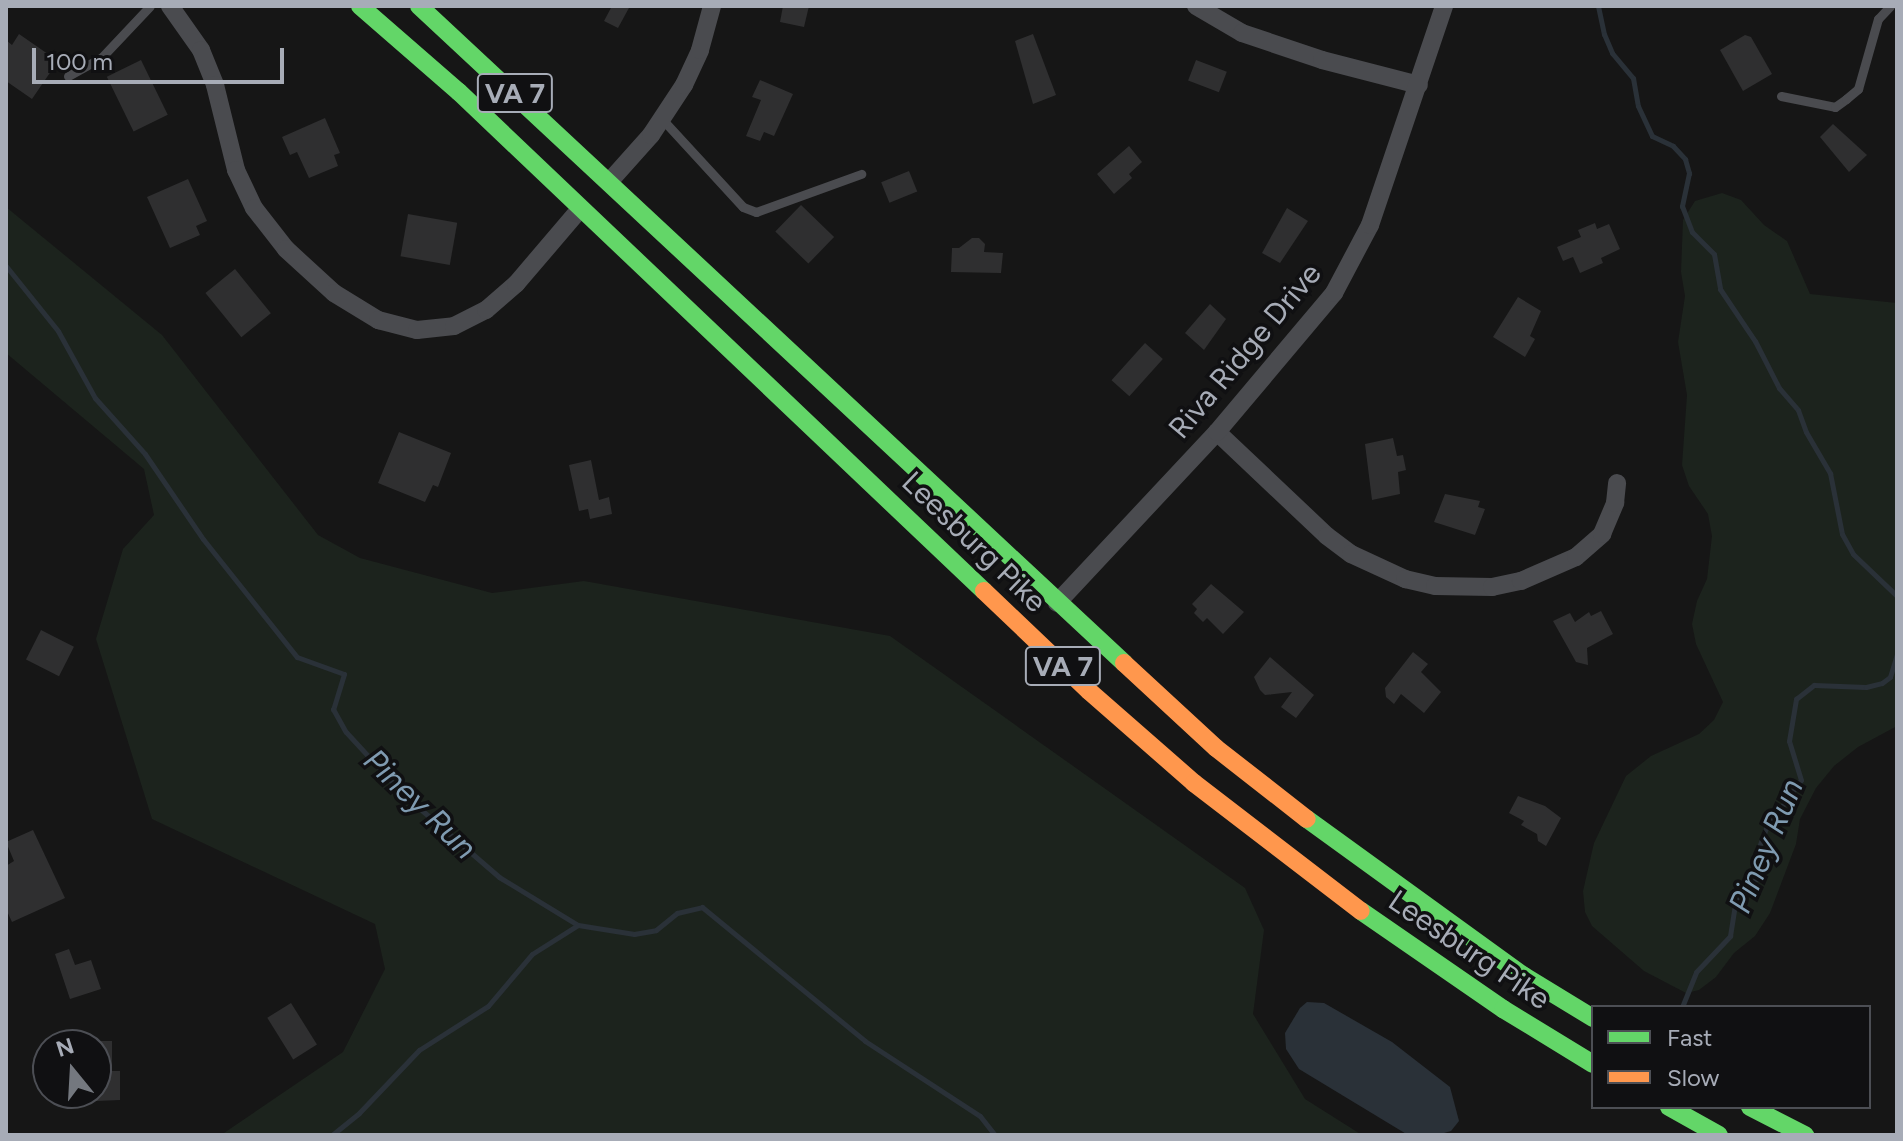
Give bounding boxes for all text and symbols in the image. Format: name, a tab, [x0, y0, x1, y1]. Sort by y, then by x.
scale bar	[36, 32, 288, 82]
text: 100 m	[46, 47, 113, 76]
road number: VA 7	[475, 69, 555, 117]
street label: Riva Ridge Drive	[1161, 256, 1329, 446]
street label: Leesburg Pike	[894, 464, 1054, 620]
road number: VA 7	[1023, 642, 1103, 690]
water label: Piney Run	[356, 741, 484, 867]
water label: Piney Run	[1721, 773, 1811, 919]
street label: Leesburg Pike	[1382, 883, 1556, 1017]
legend	[1591, 1005, 1871, 1109]
text: Fast	[1667, 1023, 1712, 1052]
north arrow	[32, 1029, 112, 1109]
text: N	[53, 1032, 77, 1063]
text: Slow	[1667, 1063, 1719, 1092]

